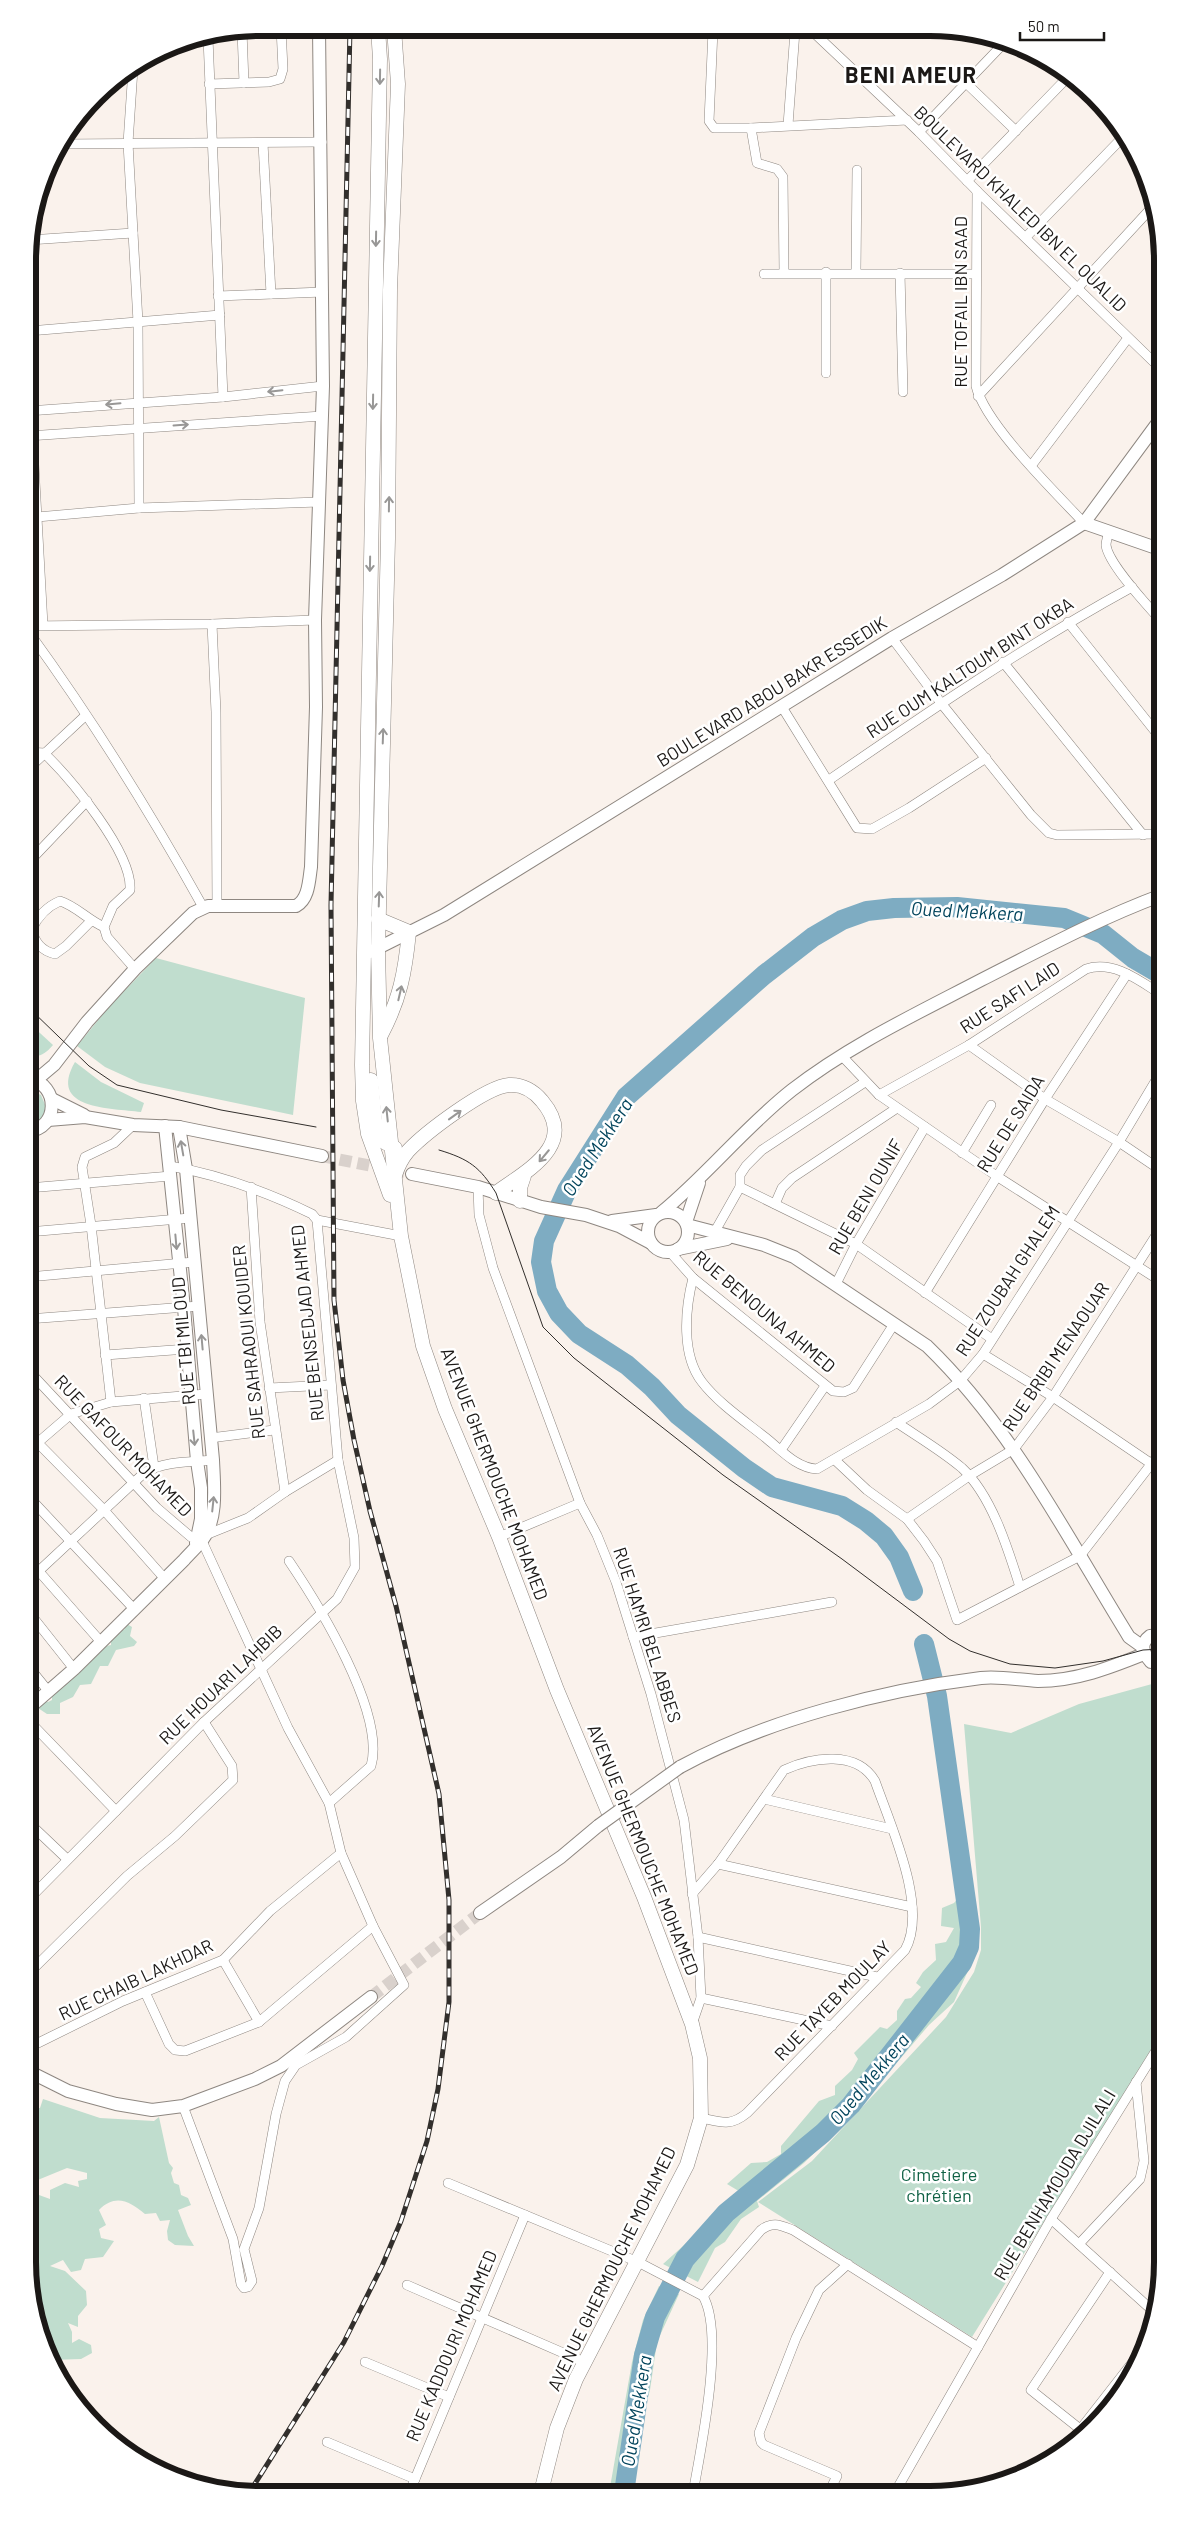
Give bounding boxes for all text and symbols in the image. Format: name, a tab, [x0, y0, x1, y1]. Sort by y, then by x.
scale bar	[1020, 10, 1104, 42]
text: 50 m	[1028, 17, 1060, 35]
district label: BENI AMEUR	[845, 61, 977, 87]
one-way arrow	[375, 69, 384, 85]
street label: BOULEVARD KHALED IBN EL OUALID	[910, 101, 1131, 316]
street label: RUE TOFAIL IBN SAAD	[949, 216, 971, 388]
one-way arrow	[372, 231, 381, 247]
one-way arrow	[267, 386, 283, 396]
one-way arrow	[369, 394, 378, 410]
one-way arrow	[105, 399, 121, 409]
one-way arrow	[173, 421, 189, 430]
one-way arrow	[384, 496, 394, 512]
one-way arrow	[366, 556, 375, 572]
street label: RUE OUM KALTOUM BINT OKBA	[862, 592, 1077, 742]
street label: BOULEVARD ABOU BAKR ESSEDIK	[653, 611, 890, 771]
one-way arrow	[378, 729, 388, 745]
one-way arrow	[374, 891, 383, 907]
water label: Oued Mekkera	[910, 896, 1024, 925]
street label: RUE SAFI LAID	[955, 957, 1064, 1038]
one-way arrow	[396, 986, 405, 1002]
street label: RUE DE SAIDA	[972, 1071, 1049, 1176]
water label: Oued Mekkera	[556, 1093, 637, 1200]
one-way arrow	[383, 1106, 392, 1122]
one-way arrow	[448, 1109, 461, 1120]
street label: RUE BENI OUNIF	[823, 1135, 907, 1258]
one-way arrow	[177, 1140, 187, 1156]
one-way arrow	[538, 1150, 549, 1163]
street label: RUE ZOUBAH GHALEM	[950, 1201, 1064, 1360]
street label: RUE BENSEDJAD AHMED	[286, 1224, 328, 1422]
one-way arrow	[171, 1233, 181, 1249]
street label: RUE SAHRAOUI KOUIDER	[227, 1244, 269, 1440]
street label: RUE BENOUNA AHMED	[689, 1245, 840, 1377]
street label: RUE TBI MILOUD	[166, 1276, 200, 1406]
street label: RUE BRIBI MENAOUAR	[997, 1278, 1113, 1435]
one-way arrow	[197, 1335, 207, 1351]
street label: AVENUE GHERMOUCHE MOHAMED	[437, 1344, 553, 1603]
street label: RUE GAFOUR MOHAMED	[50, 1370, 197, 1521]
one-way arrow	[190, 1430, 199, 1446]
one-way arrow	[208, 1496, 218, 1512]
street label: RUE HAMRI BEL ABBES	[609, 1544, 687, 1725]
street label: RUE HOUARI LAHBIB	[154, 1620, 286, 1749]
street label: AVENUE GHERMOUCHE MOHAMED	[583, 1721, 704, 1978]
street label: RUE CHAIB LAKHDAR	[55, 1934, 216, 2025]
street label: RUE TAYEB MOULAY	[769, 1936, 895, 2065]
water label: Oued Mekkera	[824, 2028, 914, 2129]
street label: RUE BENHAMOUDA DJILALI	[989, 2085, 1120, 2284]
street label: AVENUE GHERMOUCHE MOHAMED	[542, 2143, 680, 2394]
park label: Cimetiere chrétien	[901, 2163, 977, 2206]
street label: RUE KADDOURI MOHAMED	[401, 2247, 501, 2445]
water label: Oued Mekkera	[615, 2354, 656, 2468]

